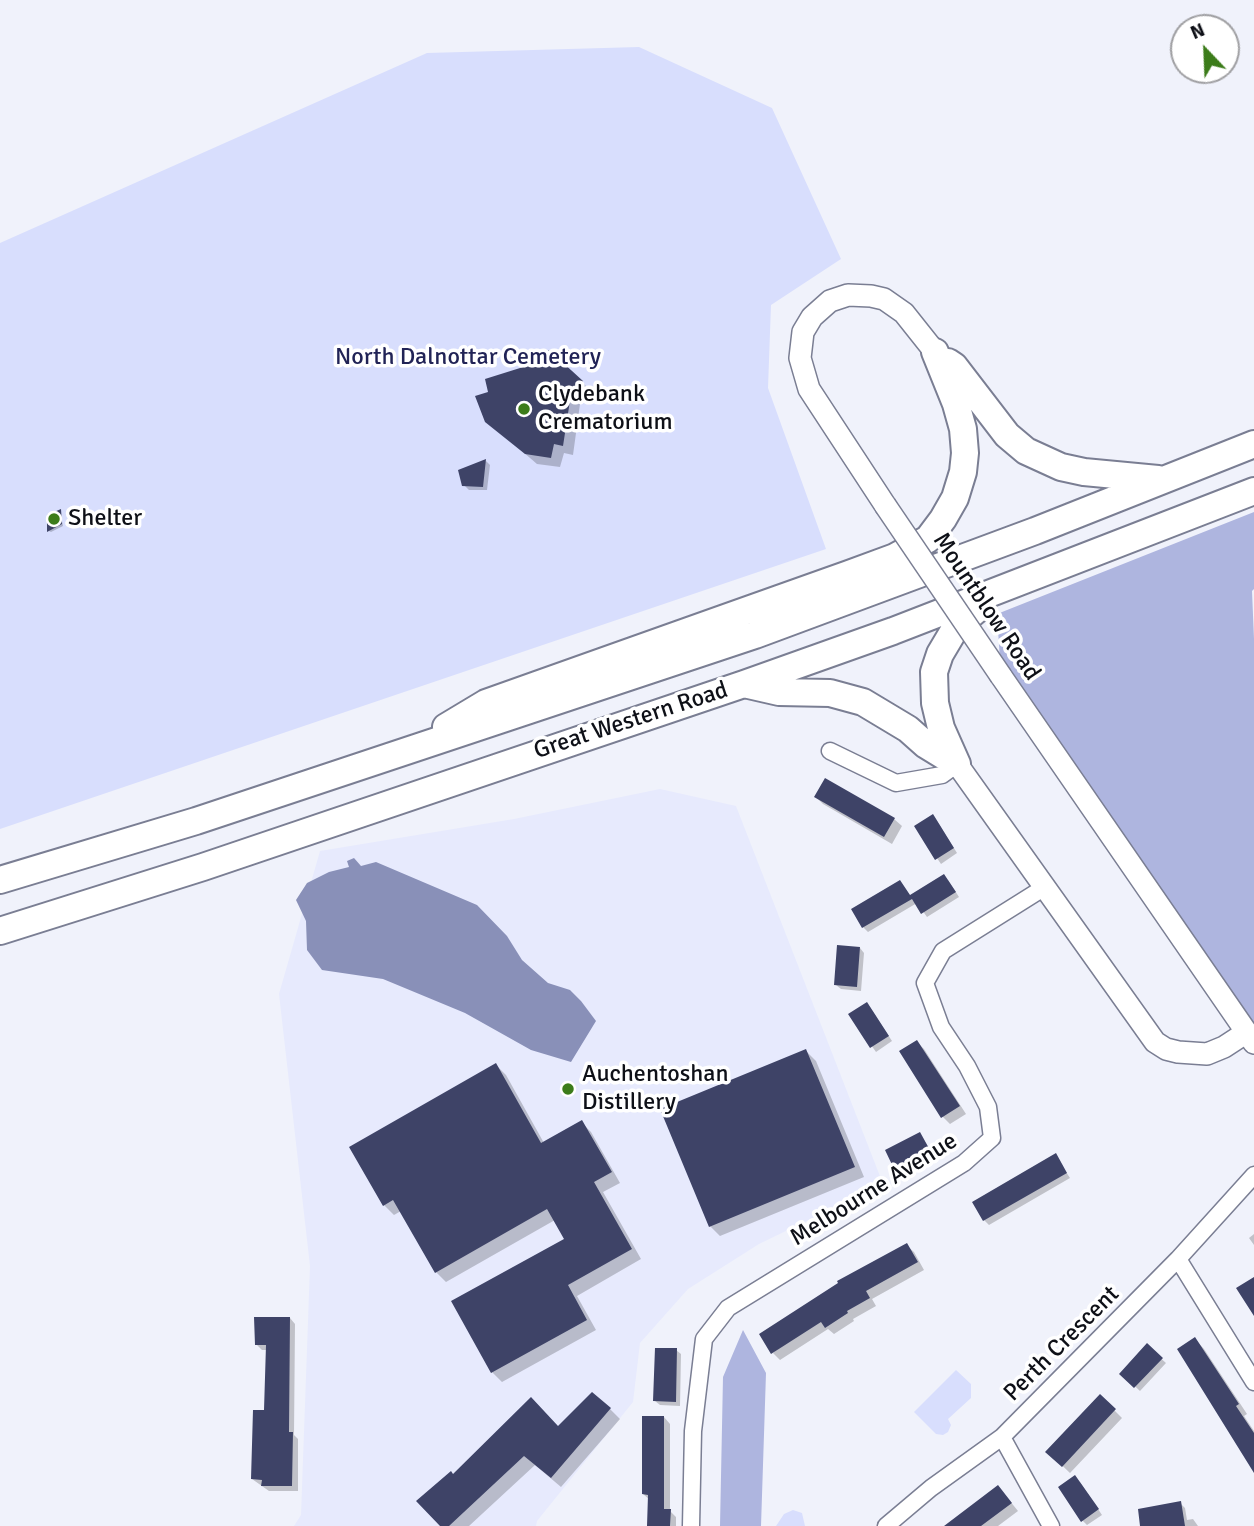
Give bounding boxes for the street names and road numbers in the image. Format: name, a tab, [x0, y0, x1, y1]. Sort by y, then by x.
street label: Mountblow Road	[926, 528, 1046, 686]
street label: Great Western Road	[530, 676, 732, 766]
street label: Melbourne Avenue	[785, 1127, 963, 1253]
street label: Perth Crescent	[998, 1280, 1126, 1408]

